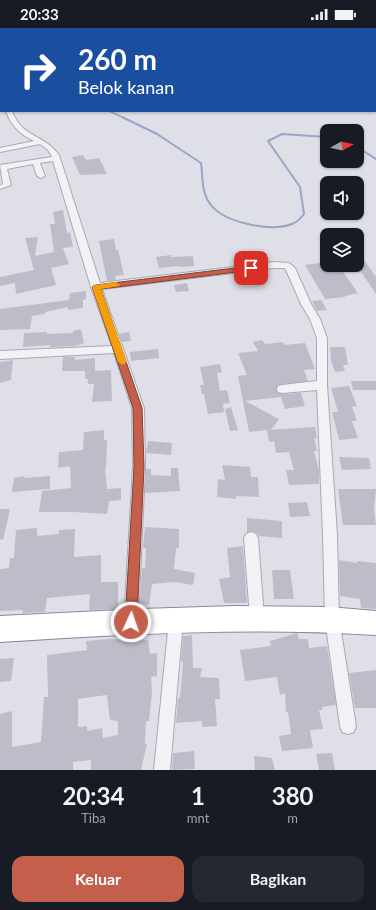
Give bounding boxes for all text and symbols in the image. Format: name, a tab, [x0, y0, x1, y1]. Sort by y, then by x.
text: 20:33	[20, 5, 59, 23]
text: 260 m	[78, 42, 157, 76]
icon: right	[12, 44, 64, 96]
text: Belok kanan	[78, 76, 174, 98]
north arrow	[320, 124, 364, 168]
map controls	[320, 124, 364, 272]
button: sound	[320, 176, 364, 220]
button: layers	[320, 228, 364, 272]
pin	[234, 251, 268, 285]
icon: arrive	[240, 257, 262, 279]
position arrow	[110, 601, 152, 643]
text: 20:34	[62, 781, 124, 810]
text: 1	[191, 781, 205, 810]
text: 380	[272, 781, 314, 810]
text: Tiba	[81, 810, 106, 826]
text: mnt	[187, 810, 209, 826]
text: m	[287, 810, 298, 826]
button: Keluar	[12, 856, 184, 902]
button: Bagikan	[192, 856, 364, 902]

